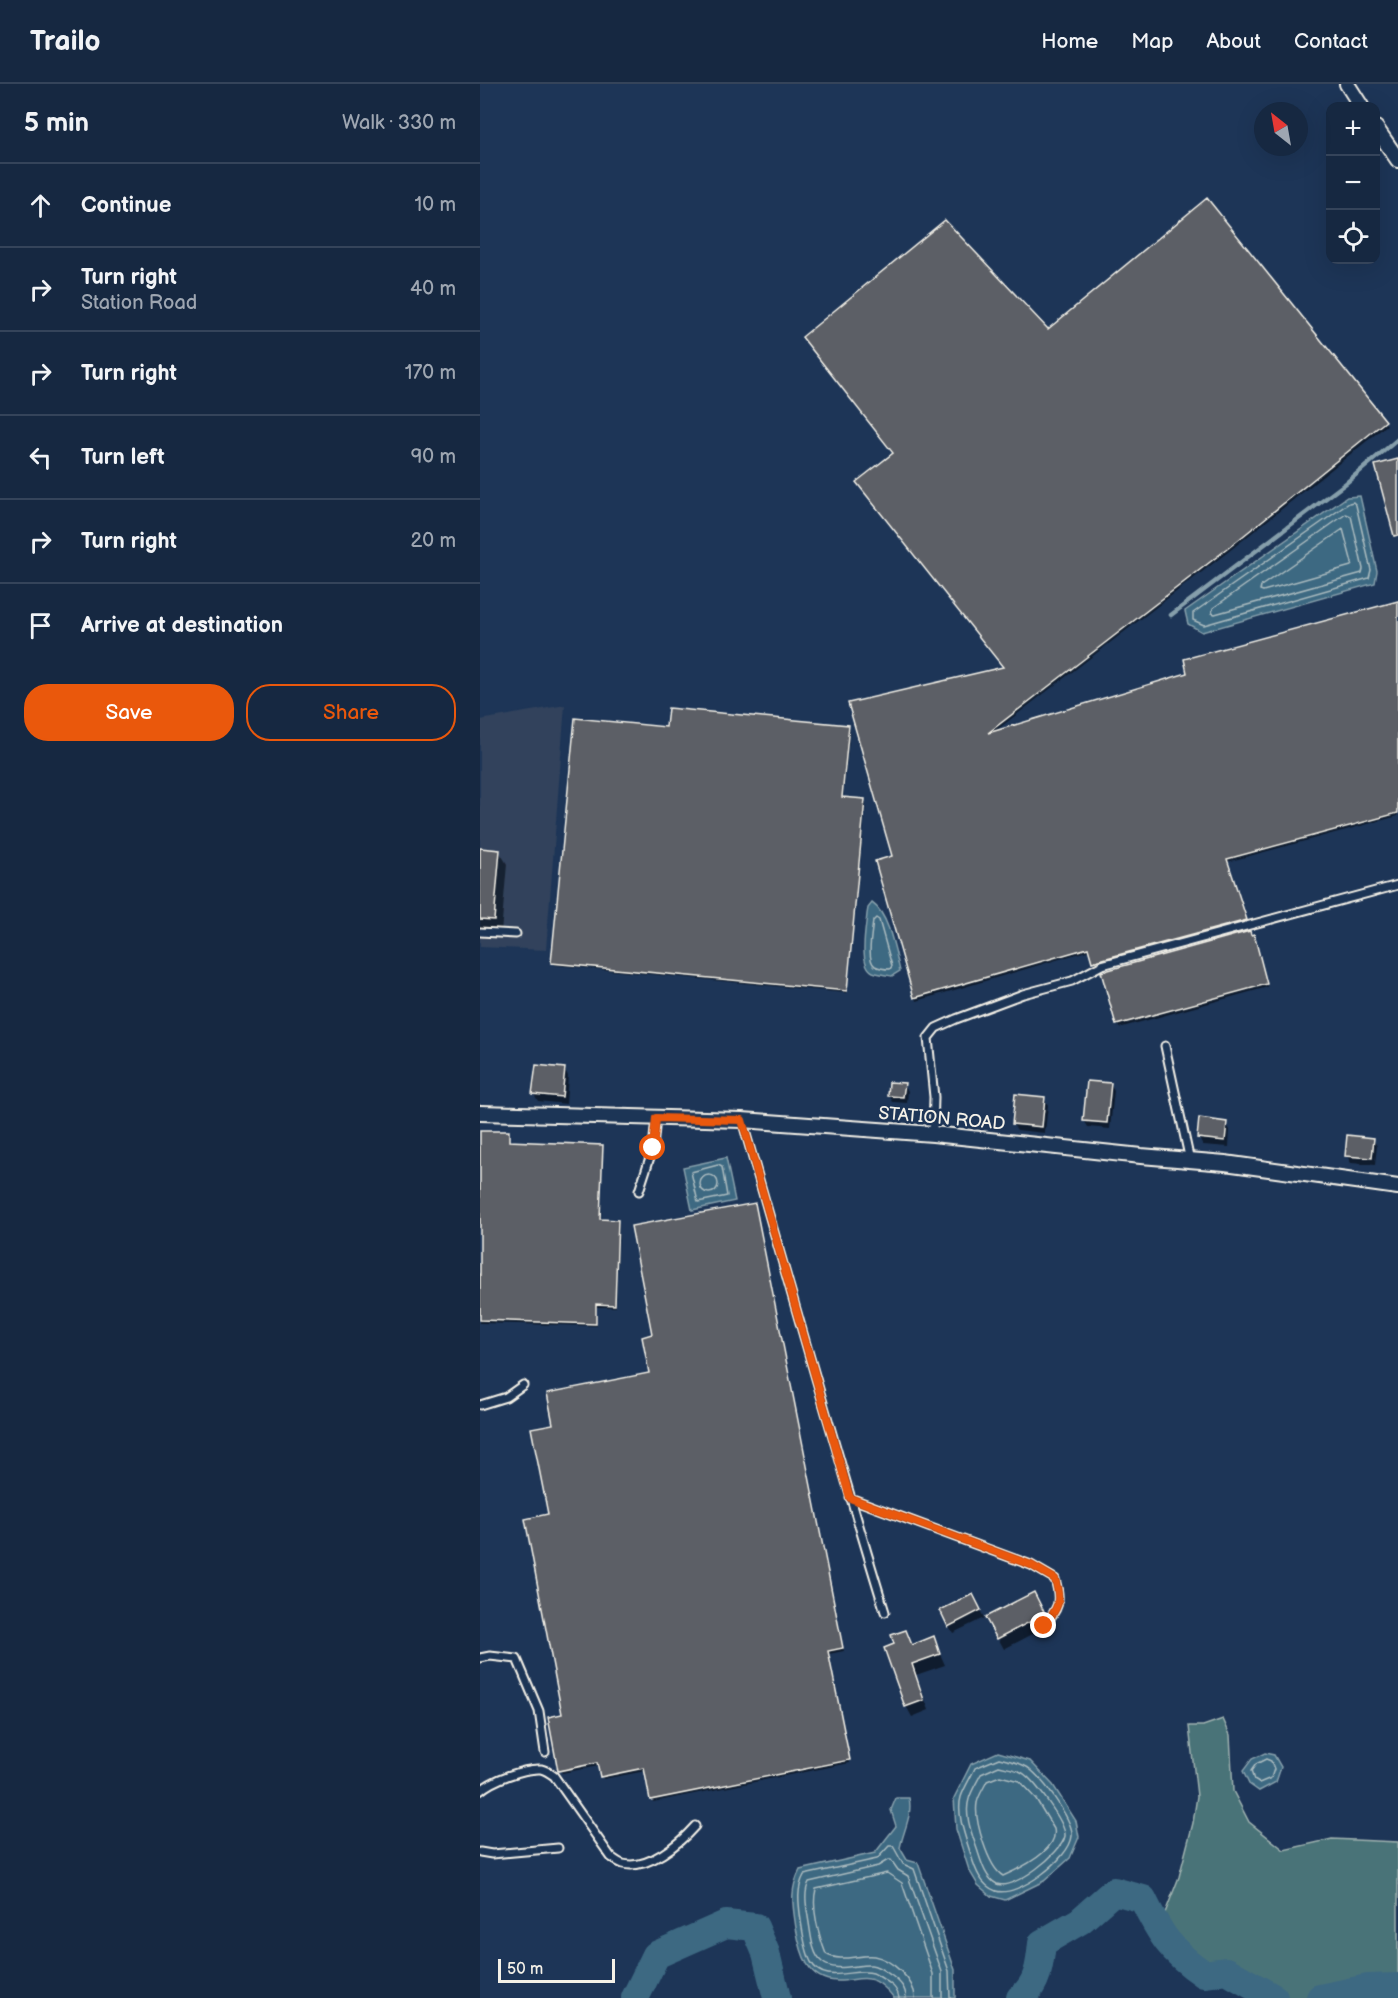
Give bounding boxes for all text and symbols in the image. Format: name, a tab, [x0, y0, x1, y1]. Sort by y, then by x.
text: Trailo	[30, 25, 101, 58]
text: Home	[1041, 29, 1098, 54]
text: Map	[1131, 29, 1173, 54]
text: About	[1206, 29, 1261, 54]
text: Contact	[1294, 29, 1368, 54]
north arrow	[1254, 102, 1308, 156]
map controls	[1326, 102, 1380, 264]
button: +	[1326, 102, 1380, 156]
text: 5 min	[24, 108, 89, 139]
text: Walk · 330 m	[342, 111, 456, 135]
button: −	[1326, 156, 1380, 210]
icon: ahead	[24, 189, 57, 222]
text: Continue	[81, 192, 171, 219]
text: 10 m	[415, 193, 456, 217]
button: locate	[1326, 210, 1380, 264]
text: Turn right	[81, 264, 177, 291]
icon: right	[24, 273, 57, 306]
text: 40 m	[410, 277, 456, 301]
text: Station Road	[81, 291, 197, 315]
icon: right	[24, 357, 57, 390]
text: Turn right	[81, 360, 177, 387]
text: 170 m	[405, 361, 456, 385]
icon: left	[24, 441, 57, 474]
text: Turn left	[81, 444, 165, 471]
text: 90 m	[411, 445, 456, 469]
icon: right	[24, 525, 57, 558]
text: Turn right	[81, 528, 177, 555]
text: 20 m	[411, 529, 456, 553]
icon: arrive	[24, 609, 57, 642]
text: Arrive at destination	[81, 612, 283, 639]
button: Save	[24, 684, 234, 741]
button: Share	[246, 684, 456, 741]
street label: STATION ROAD	[878, 1102, 1006, 1135]
route start	[639, 1134, 665, 1160]
route end	[1030, 1612, 1056, 1638]
scale bar	[498, 1956, 615, 1984]
text: 50 m	[507, 1960, 543, 1979]

